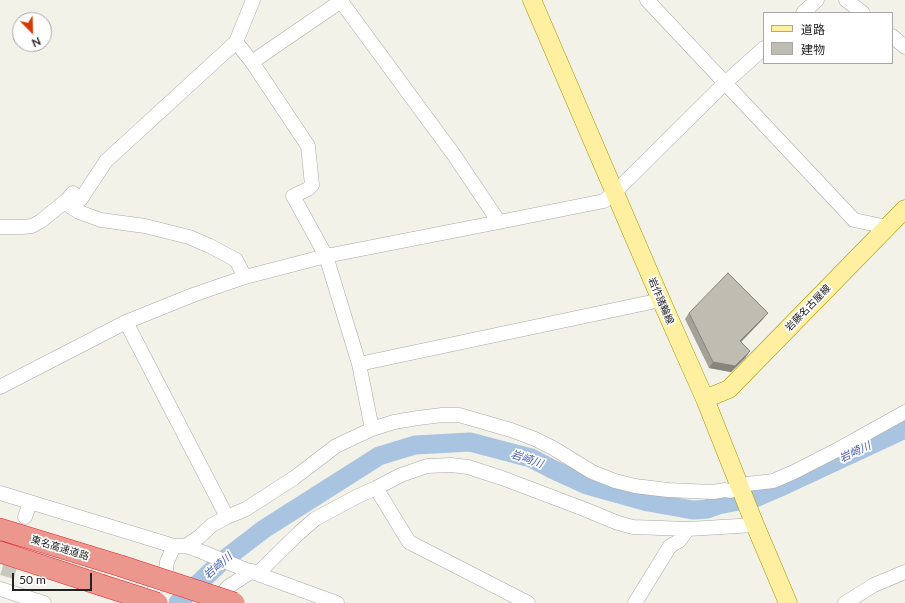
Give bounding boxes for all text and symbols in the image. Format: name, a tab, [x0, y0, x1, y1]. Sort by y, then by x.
north arrow	[12, 12, 52, 52]
legend	[763, 12, 893, 64]
text: 道路	[801, 22, 825, 37]
text: N	[30, 35, 43, 50]
text: 建物	[801, 42, 825, 57]
street label: 岩作諸輪線	[646, 276, 676, 326]
street label: 岩藤名古屋線	[783, 282, 833, 334]
water label: 岩崎川	[837, 439, 873, 465]
water label: 岩崎川	[509, 447, 545, 471]
street label: 東名高速道路	[30, 533, 90, 563]
water label: 岩崎川	[201, 550, 235, 582]
scale bar	[14, 565, 94, 591]
text: 50 m	[19, 572, 46, 587]

